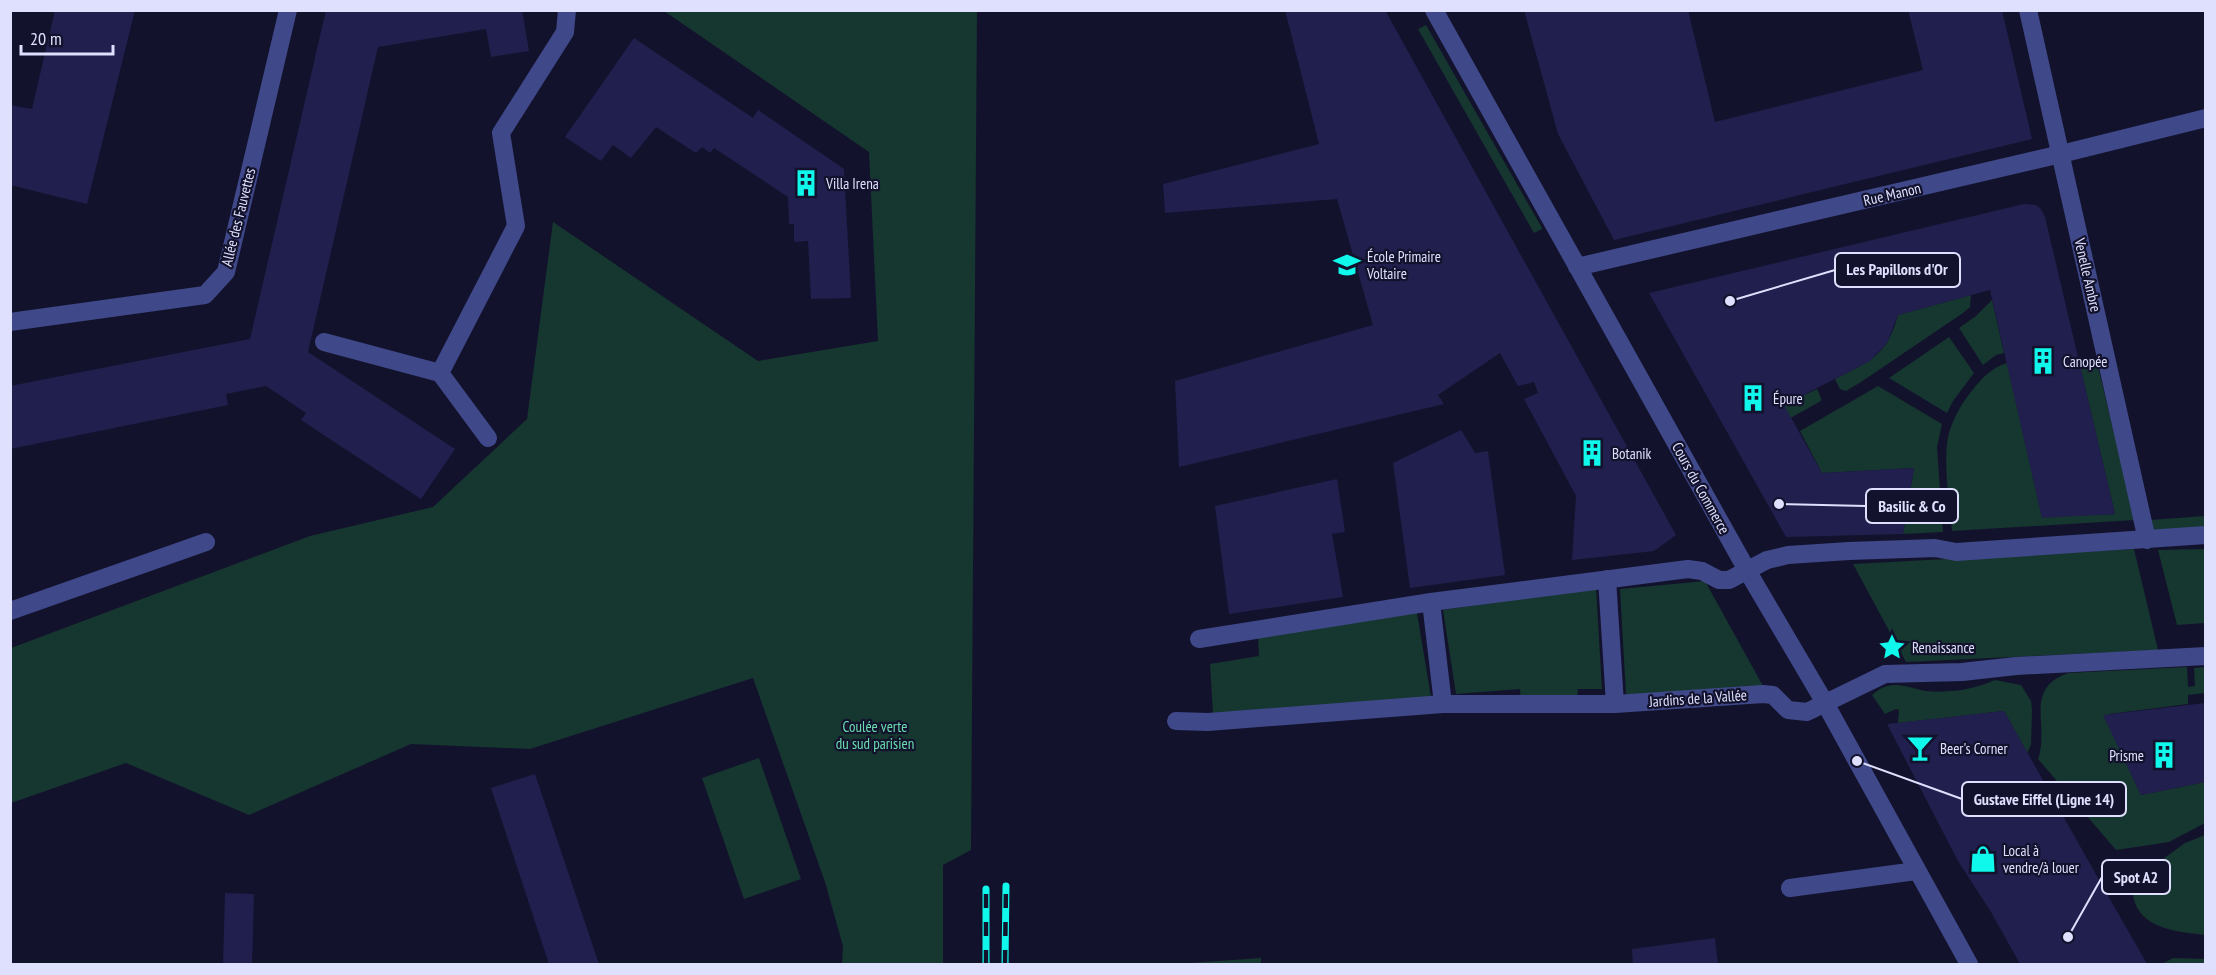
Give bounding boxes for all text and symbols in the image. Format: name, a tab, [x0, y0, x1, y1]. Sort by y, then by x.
scale bar	[21, 18, 112, 56]
text: 20 m	[30, 27, 62, 50]
street label: Allée des Fauvettes	[217, 166, 259, 268]
building icon: Villa Irena	[791, 168, 821, 198]
place label: Villa Irena	[825, 174, 879, 193]
street label: Rue Manon	[1861, 178, 1923, 210]
street label: Venelle Ambre	[2070, 235, 2106, 314]
place label: École Primaire Voltaire	[1366, 247, 1441, 283]
school or university icon: École Primaire Voltaire	[1332, 250, 1362, 280]
callout: Les Papillons d'Or	[1835, 253, 1960, 287]
text: Les Papillons d'Or	[1846, 259, 1948, 279]
building icon: Canopée	[2028, 346, 2058, 376]
place label: Canopée	[2063, 352, 2108, 371]
building icon: Épure	[1738, 383, 1768, 413]
place label: Épure	[1773, 389, 1803, 408]
building icon: Botanik	[1577, 438, 1607, 468]
street label: Cours du Commerce	[1668, 439, 1734, 537]
place label: Botanik	[1612, 444, 1652, 463]
callout: Basilic & Co	[1866, 489, 1958, 523]
text: Basilic & Co	[1878, 496, 1946, 516]
place icon: Renaissance	[1877, 632, 1907, 662]
place label: Renaissance	[1912, 638, 1975, 657]
street label: Jardins de la Vallée	[1647, 685, 1748, 711]
park label: Coulée verte du sud parisien	[836, 717, 914, 753]
bar icon: Beer's Corner	[1905, 733, 1935, 763]
place label: Beer's Corner	[1940, 739, 2008, 758]
building icon: Prisme	[2149, 740, 2179, 770]
place label: Prisme	[2109, 746, 2144, 765]
callout: Gustave Eiffel (Ligne 14)	[1962, 782, 2126, 816]
text: Gustave Eiffel (Ligne 14)	[1974, 789, 2114, 809]
place label: Local à vendre/à louer	[2003, 841, 2080, 877]
shop icon: Local à vendre/à louer	[1968, 844, 1998, 874]
callout: Spot A2	[2102, 860, 2170, 894]
text: Spot A2	[2114, 867, 2158, 887]

